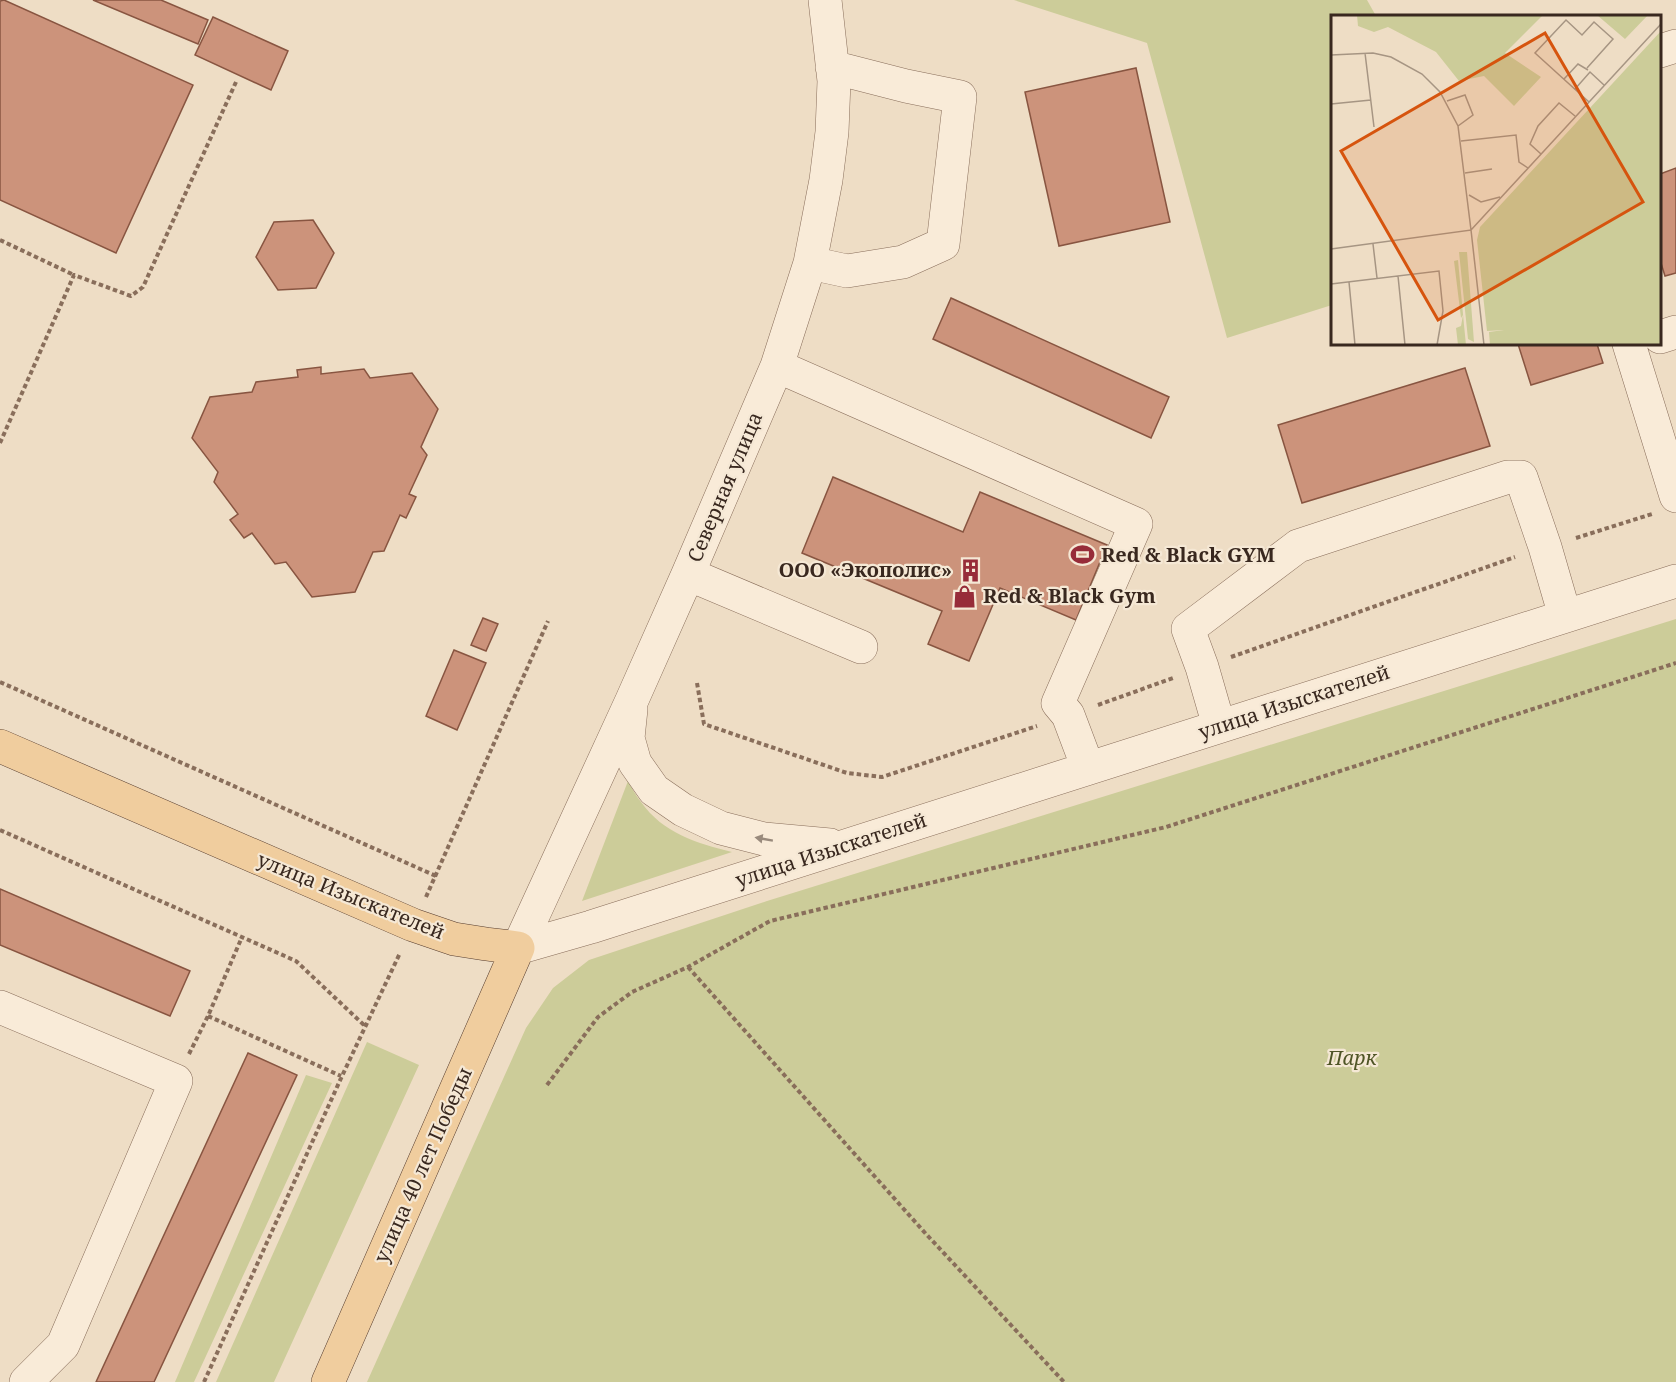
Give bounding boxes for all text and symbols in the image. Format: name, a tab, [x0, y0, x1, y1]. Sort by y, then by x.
inset map	[1331, 15, 1661, 345]
street label: Северная улица	[681, 408, 768, 566]
place label: Red & Black GYM	[1101, 541, 1275, 568]
sports icon: Red & Black GYM	[1070, 542, 1096, 568]
place label: ООО «Экополис»	[779, 556, 952, 583]
building icon: ООО «Экополис»	[957, 557, 983, 583]
place label: Red & Black Gym	[983, 582, 1156, 609]
shop icon: Red & Black Gym	[952, 583, 978, 609]
street label: улица Изыскателей	[1195, 658, 1393, 745]
street label: улица Изыскателей	[732, 806, 930, 893]
one-way arrow	[755, 834, 774, 843]
street label: улица Изыскателей	[253, 846, 449, 945]
park label: Парк	[1326, 1044, 1377, 1071]
street label: улица 40 лет Победы	[367, 1063, 478, 1267]

